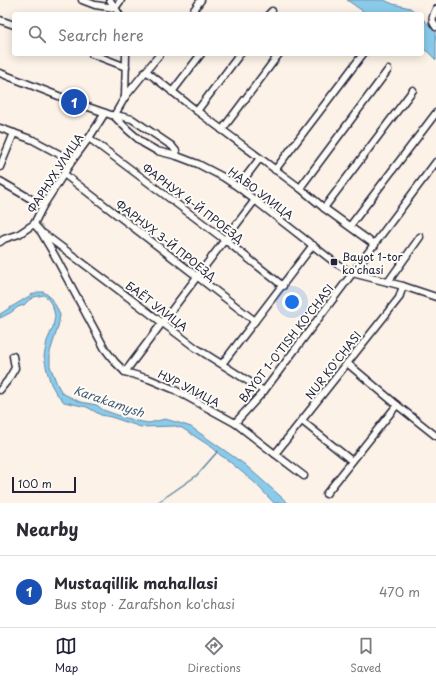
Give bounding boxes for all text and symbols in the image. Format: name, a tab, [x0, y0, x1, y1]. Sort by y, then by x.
search box	[12, 12, 424, 56]
icon: search	[26, 23, 48, 45]
text: Search here	[58, 23, 144, 46]
pin: 1	[61, 87, 87, 117]
street label: ФАРНУХ УЛИЦА	[23, 129, 87, 216]
street label: ФАРНУХ 4-Й ПРОЕЗД	[139, 159, 248, 247]
street label: НАВО УЛИЦА	[225, 163, 298, 224]
street label: ФАРНУХ 3-Й ПРОЕЗД	[112, 195, 220, 285]
place label: Bayot 1-tor ko'chasi	[342, 248, 404, 278]
marker: Bayot 1-tor ko'chasi	[329, 257, 339, 267]
street label: БАЁТ УЛИЦА	[122, 277, 192, 335]
street label: BAYOT 1-O'TISH KO'CHASI	[234, 280, 338, 406]
your location	[282, 292, 302, 312]
street label: NUR KO'CHASI	[301, 327, 365, 403]
street label: НУР УЛИЦА	[155, 365, 223, 411]
water label: Karakamysh	[71, 381, 147, 422]
scale bar	[12, 475, 76, 494]
text: 100 m	[18, 475, 52, 492]
text: Nearby	[16, 516, 78, 542]
text: Mustaqillik mahallasi	[54, 571, 218, 594]
text: 1	[26, 582, 32, 601]
text: 470 m	[379, 582, 420, 601]
text: Bus stop · Zarafshon ko'chasi	[54, 594, 235, 613]
tab: Map	[55, 635, 78, 676]
tab: Directions	[187, 635, 241, 676]
tab: Saved	[350, 635, 381, 676]

